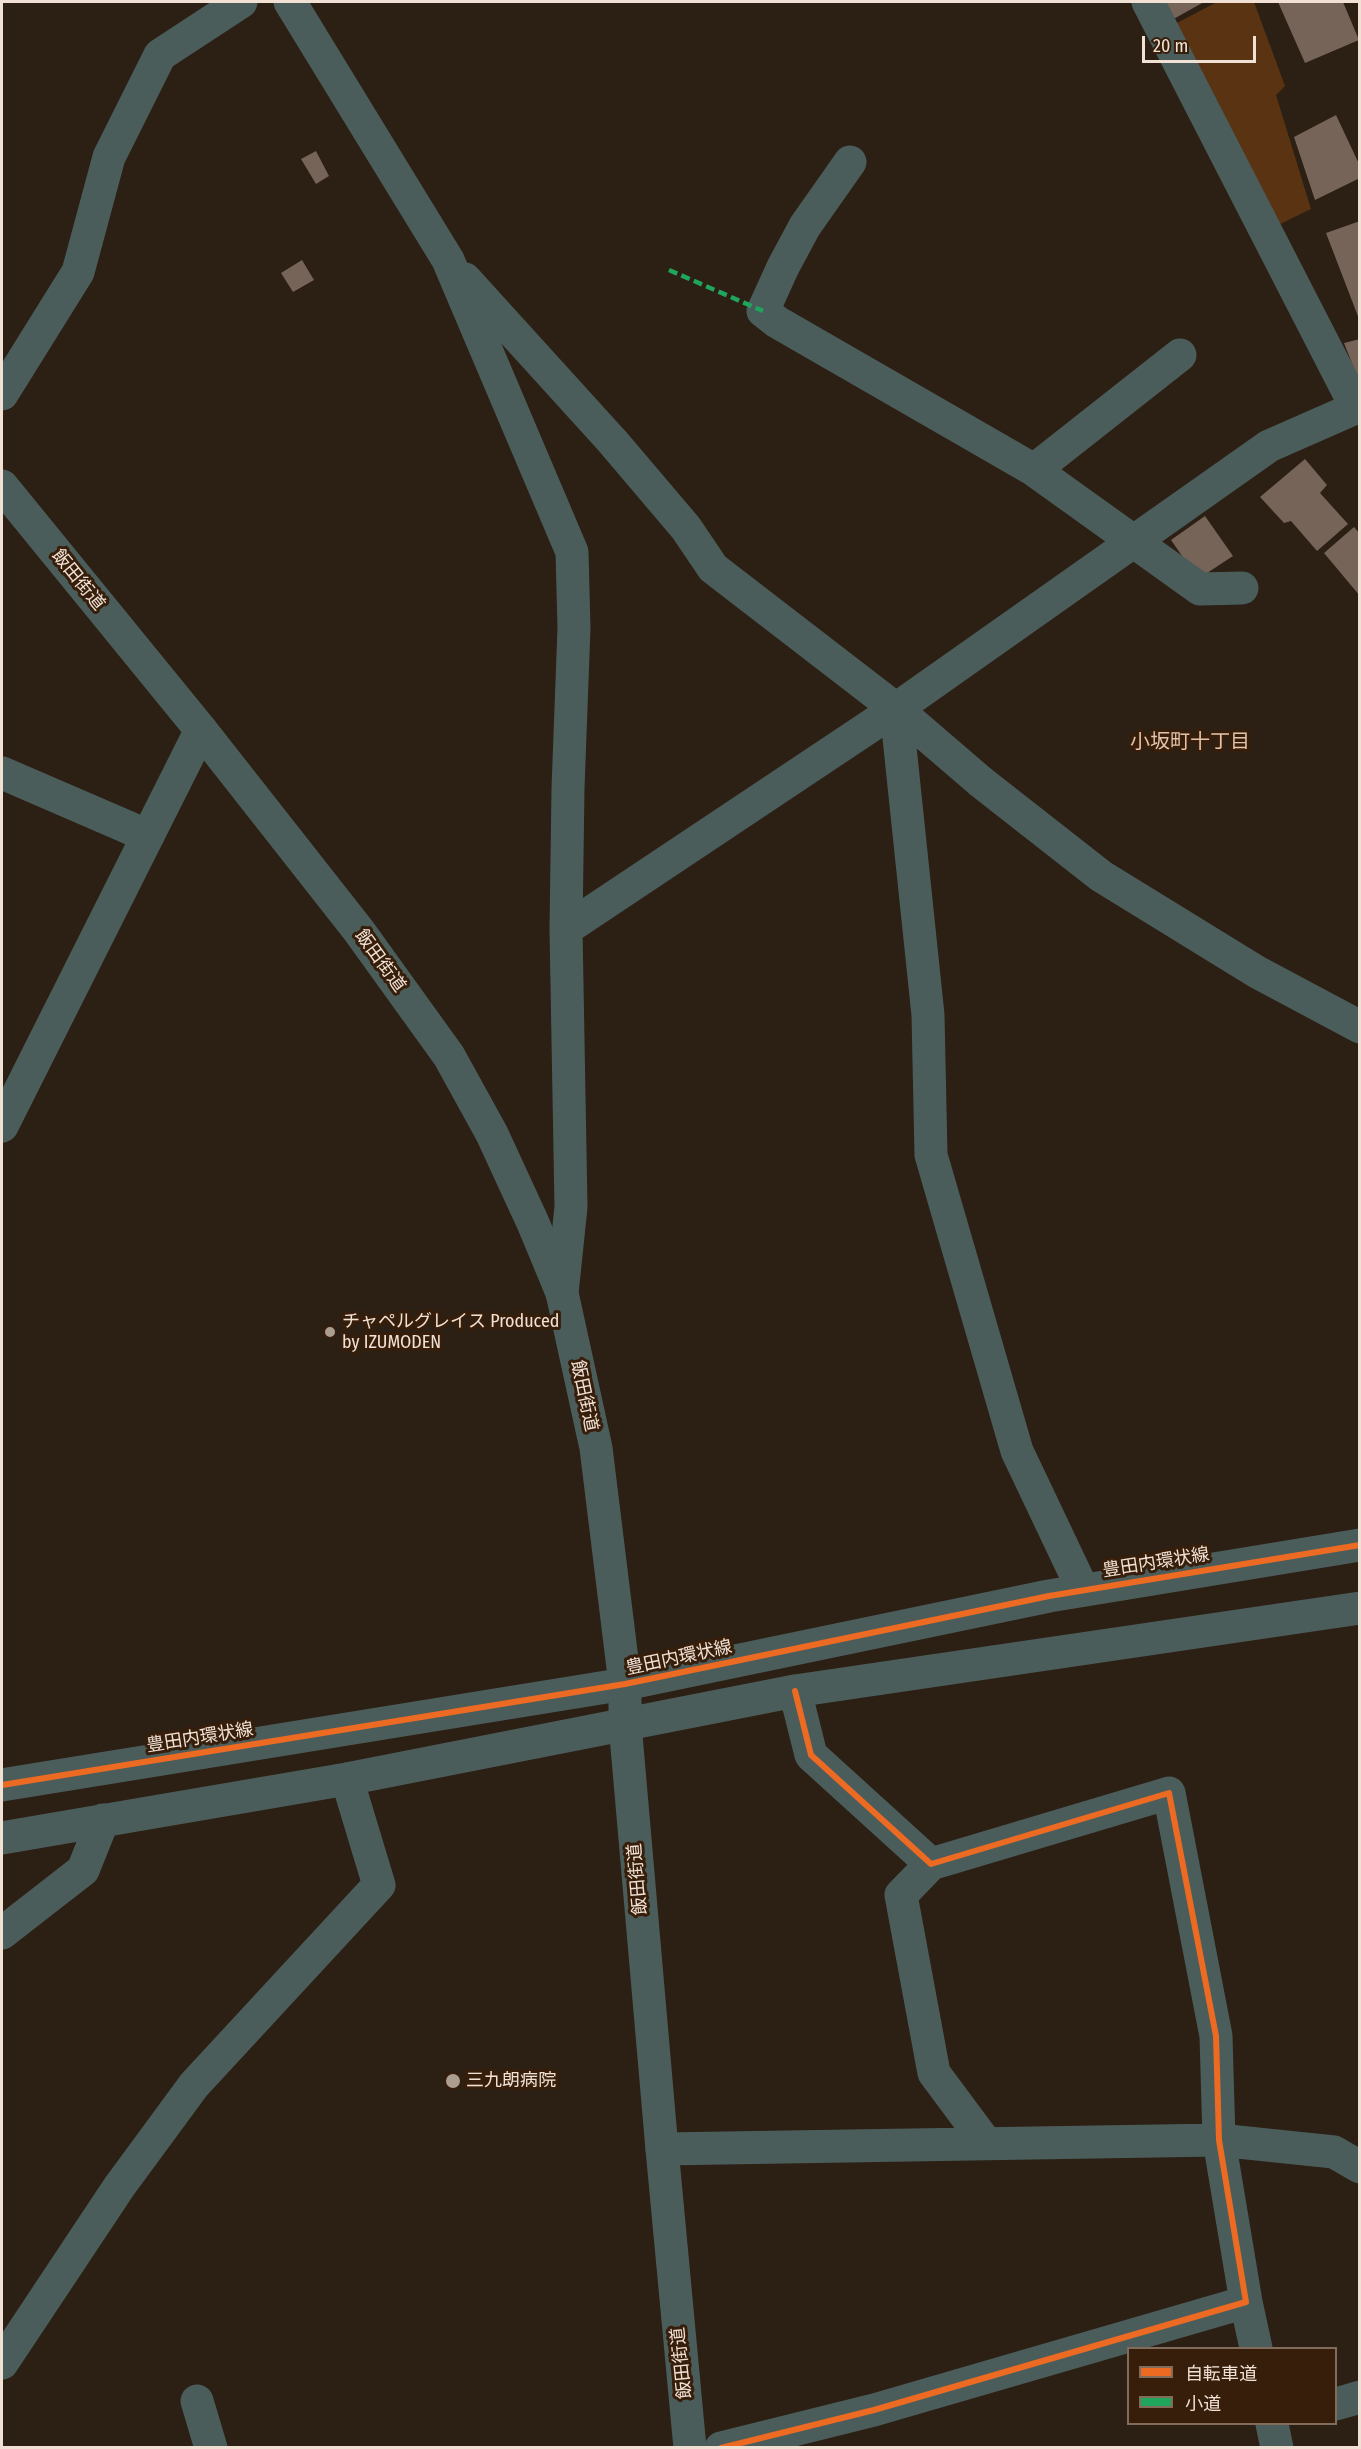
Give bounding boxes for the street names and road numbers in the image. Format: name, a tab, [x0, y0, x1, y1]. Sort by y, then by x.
street label: 飯田街道	[47, 545, 109, 615]
street label: 飯田街道	[350, 926, 410, 996]
street label: 飯田街道	[566, 1359, 602, 1433]
street label: 豊田内環状線	[1101, 1544, 1211, 1582]
street label: 豊田内環状線	[624, 1636, 734, 1680]
street label: 豊田内環状線	[145, 1719, 255, 1757]
street label: 飯田街道	[624, 1842, 652, 1916]
street label: 飯田街道	[667, 2326, 697, 2400]

